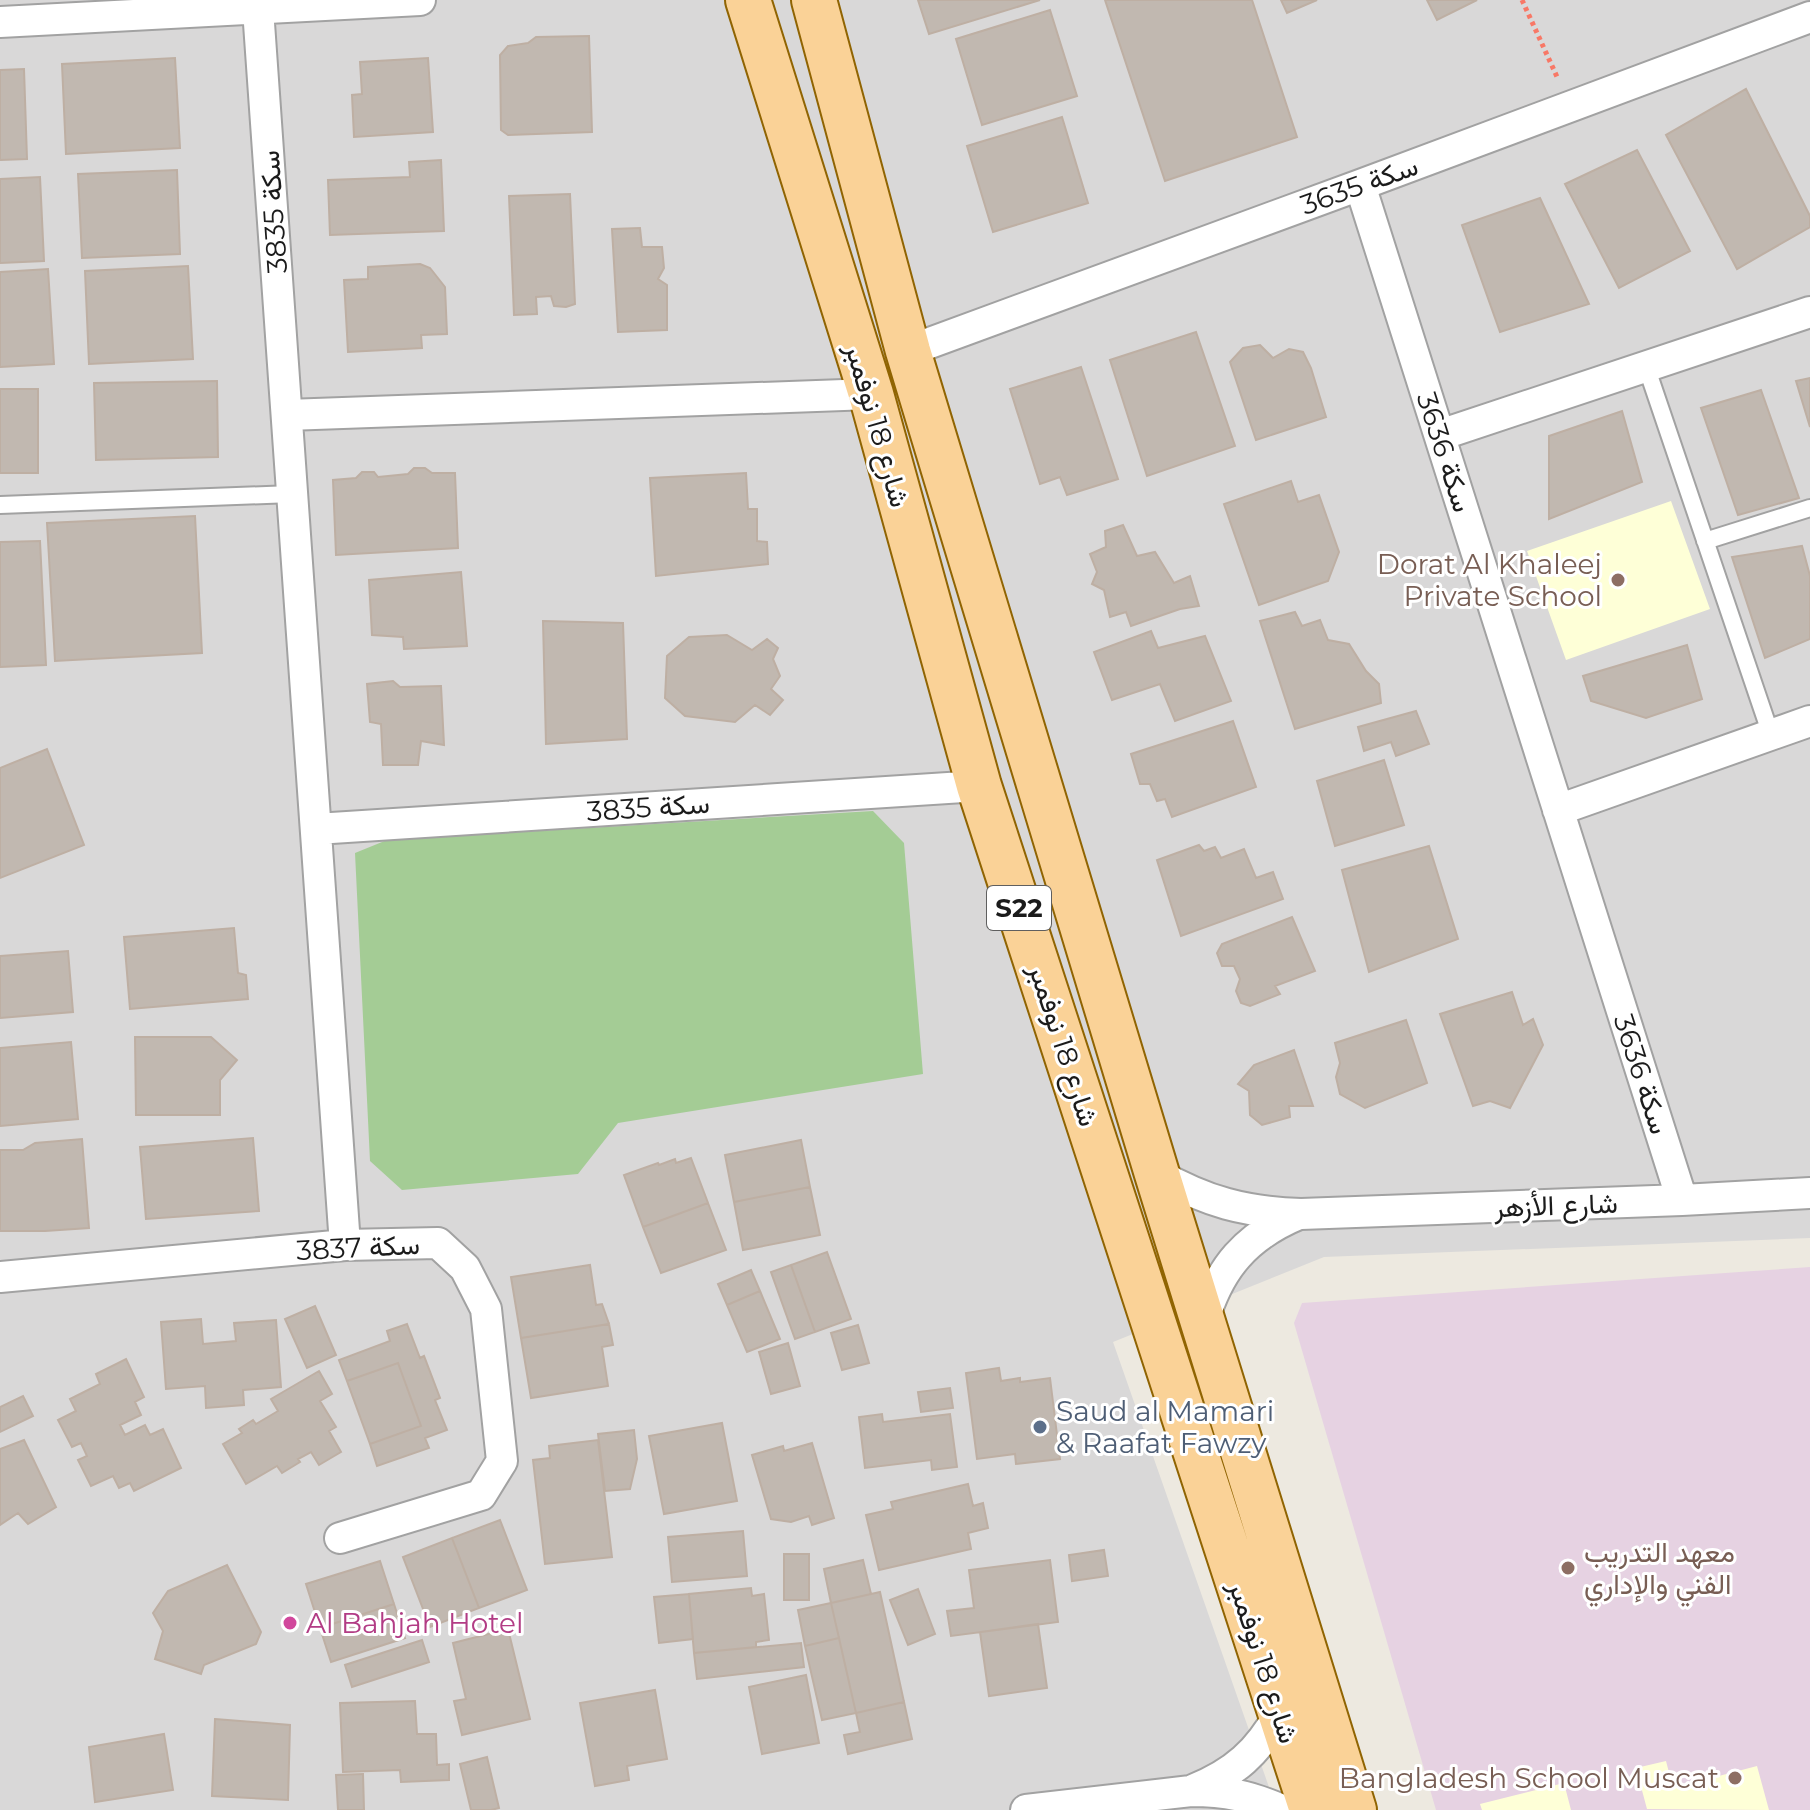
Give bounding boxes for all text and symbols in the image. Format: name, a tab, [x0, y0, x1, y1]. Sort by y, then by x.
street label: سكة 3635	[1296, 148, 1422, 222]
street label: سكة 3835	[252, 149, 294, 275]
street label: شارع 18 نوفمبر	[836, 338, 918, 511]
street label: سكة 3636	[1410, 388, 1480, 516]
place label: Dorat Al Khaleej Private School	[1377, 547, 1602, 613]
marker: Dorat Al Khaleej Private School	[1609, 571, 1627, 589]
street label: سكة 3835	[585, 786, 711, 828]
road number: S22	[987, 886, 1051, 930]
street label: شارع 18 نوفمبر	[1020, 959, 1106, 1131]
street label: سكة 3636	[1607, 1010, 1677, 1138]
street label: شارع الأزهر	[1493, 1186, 1618, 1226]
street label: سكة 3837	[295, 1227, 421, 1267]
place label: Saud al Mamari & Raafat Fawzy	[1056, 1394, 1274, 1460]
marker: Saud al Mamari & Raafat Fawzy	[1031, 1418, 1049, 1436]
place label: معهد التدريب الفني والإداري	[1584, 1535, 1735, 1607]
marker: معهد التدريب الفني والإداري	[1559, 1559, 1577, 1577]
street label: شارع 18 نوفمبر	[1220, 1576, 1306, 1748]
place label: Al Bahjah Hotel	[306, 1606, 524, 1640]
marker: Al Bahjah Hotel	[281, 1614, 299, 1632]
place label: Bangladesh School Muscat	[1339, 1761, 1719, 1795]
marker: Bangladesh School Muscat	[1726, 1769, 1744, 1787]

